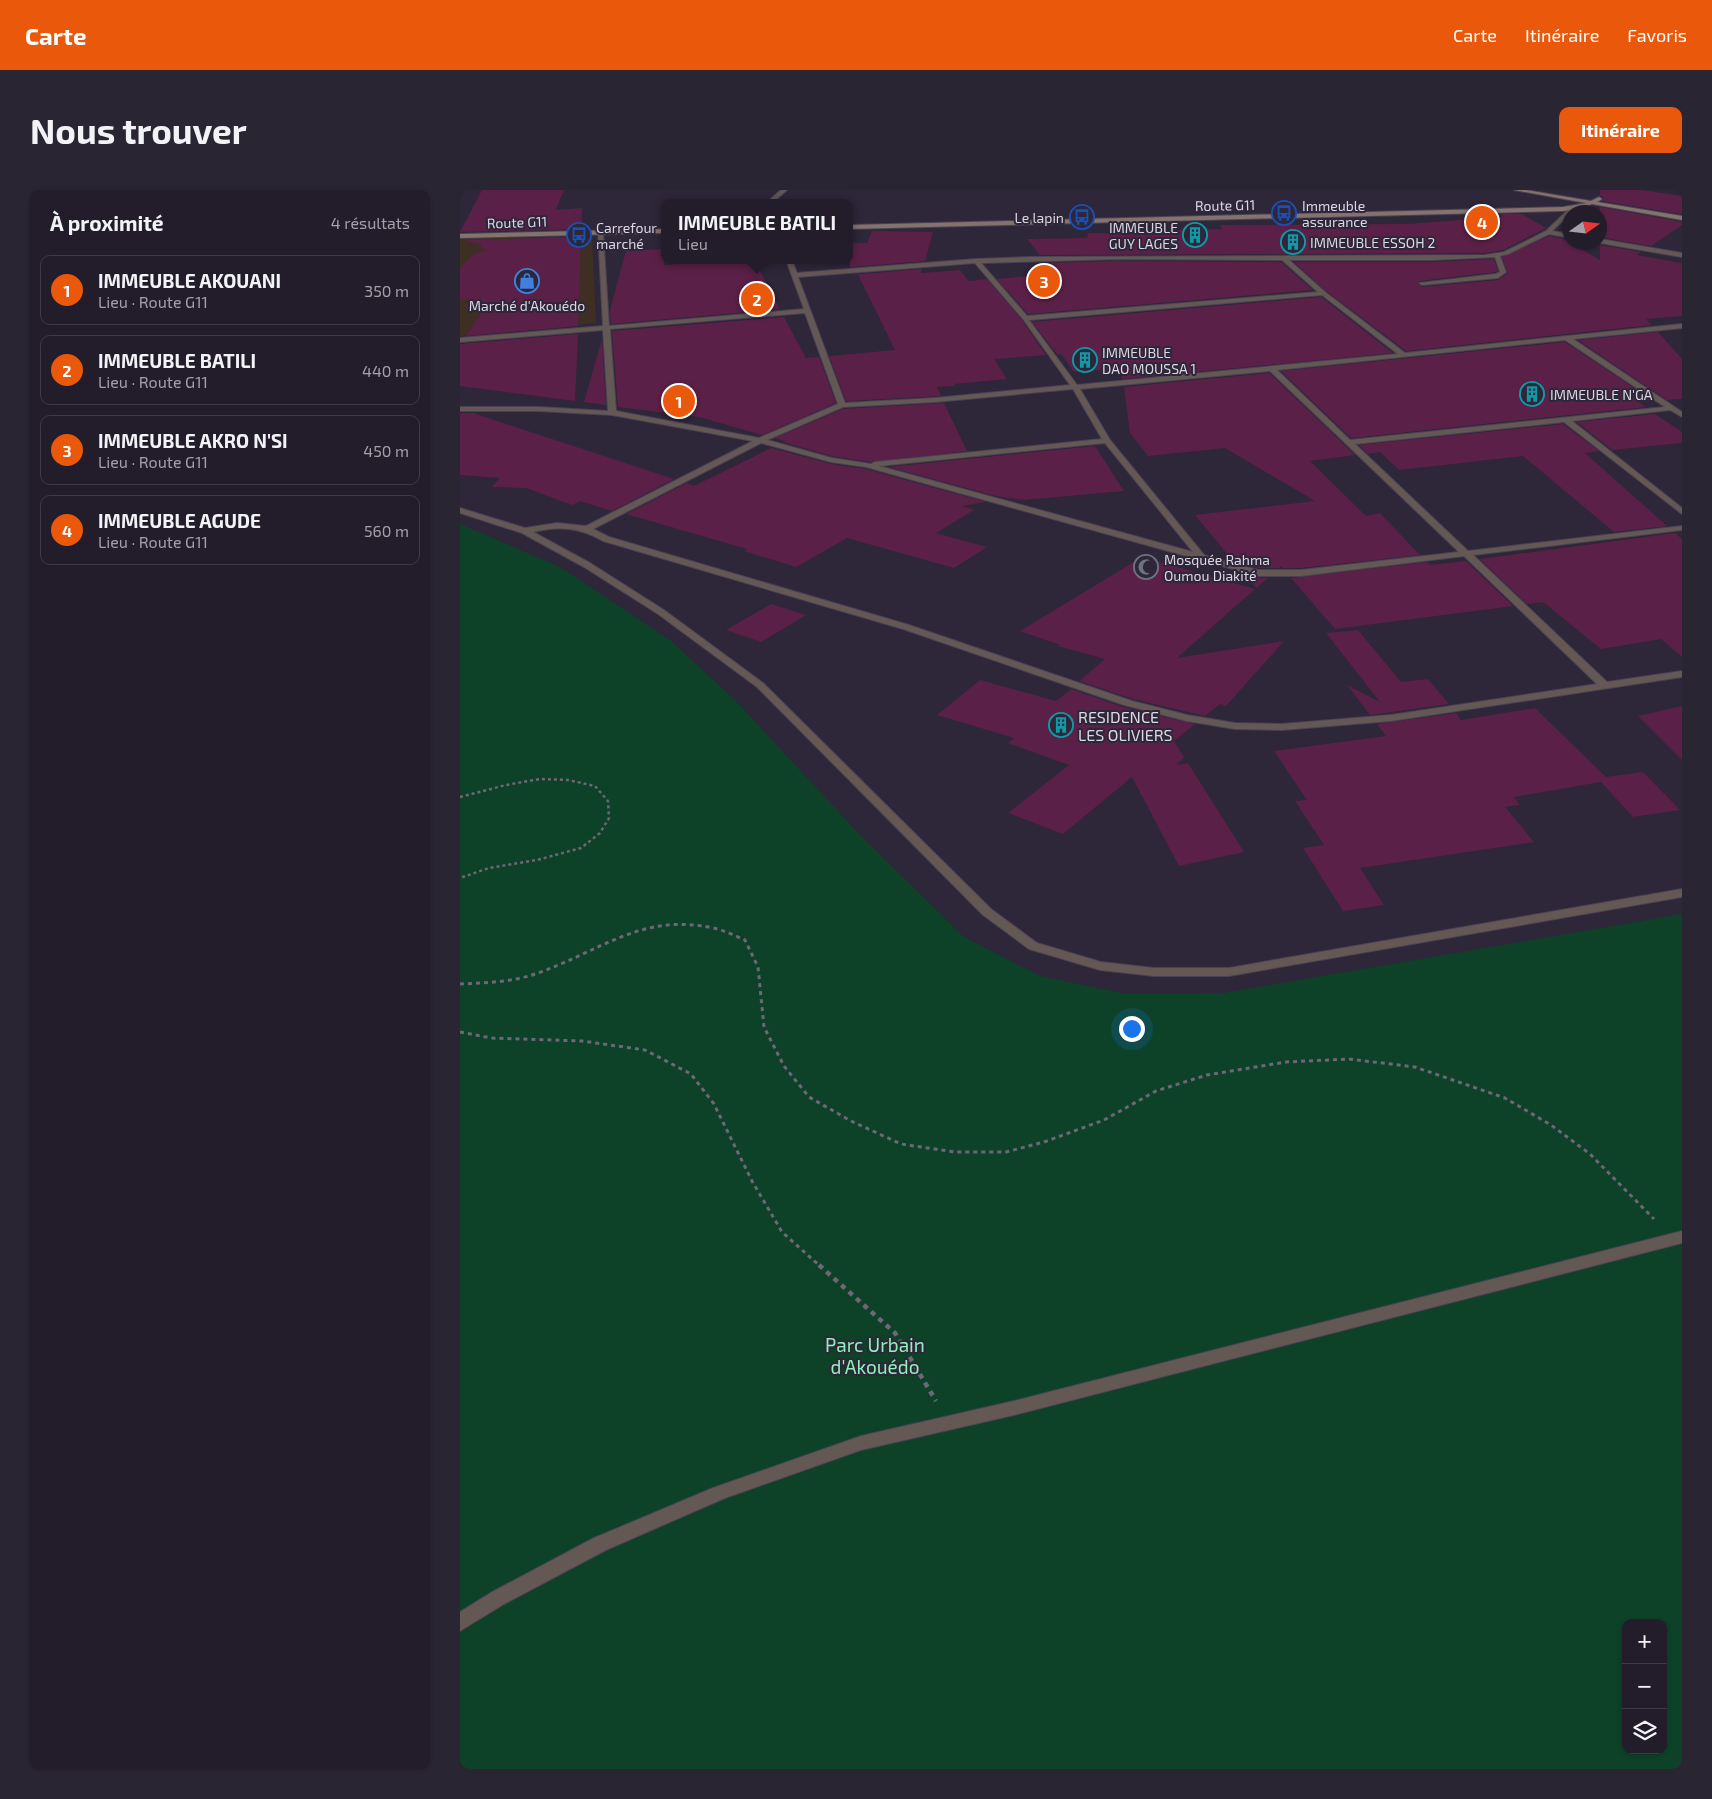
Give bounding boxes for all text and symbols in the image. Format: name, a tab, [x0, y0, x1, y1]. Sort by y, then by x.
text: Carte	[25, 21, 86, 50]
text: Carte	[1453, 24, 1497, 46]
text: Itinéraire	[1525, 24, 1599, 46]
text: Favoris	[1627, 24, 1687, 46]
button: Itinéraire	[1559, 107, 1682, 153]
text: Nous trouver	[30, 109, 247, 151]
street label: Route G11	[1195, 196, 1255, 214]
place label: Immeuble assurance	[1302, 197, 1368, 230]
popup	[661, 199, 853, 264]
bus stop icon: Immeuble assurance	[1271, 200, 1297, 226]
pin: 4	[1466, 203, 1498, 241]
bus stop icon: Le lapin	[1069, 204, 1095, 230]
north arrow	[1562, 205, 1607, 250]
place label: Le lapin	[1015, 209, 1064, 226]
text: À proximité	[50, 210, 164, 235]
text: IMMEUBLE BATILI	[678, 211, 836, 234]
street label: Route G11	[487, 212, 547, 232]
text: 4 résultats	[331, 213, 410, 232]
place label: Carrefour marché	[596, 219, 657, 252]
place label: IMMEUBLE GUY LAGES	[1109, 219, 1178, 252]
bus stop icon: Carrefour marché	[566, 222, 592, 248]
building icon: IMMEUBLE GUY LAGES	[1182, 222, 1208, 248]
building icon: IMMEUBLE ESSOH 2	[1280, 229, 1306, 255]
text: Lieu	[678, 234, 708, 253]
place label: IMMEUBLE ESSOH 2	[1310, 234, 1436, 251]
pin: 3	[1028, 262, 1060, 300]
shop icon: Marché d'Akouédo	[514, 268, 540, 294]
text: IMMEUBLE AKOUANI	[98, 269, 281, 292]
pin: 2	[741, 280, 773, 318]
text: 1	[64, 281, 70, 300]
text: 350 m	[364, 281, 409, 300]
text: Lieu · Route G11	[98, 292, 208, 311]
place label: Marché d'Akouédo	[469, 297, 585, 314]
place label: IMMEUBLE DAO MOUSSA 1	[1102, 344, 1196, 377]
building icon: IMMEUBLE DAO MOUSSA 1	[1072, 347, 1098, 373]
text: IMMEUBLE BATILI	[98, 349, 256, 372]
text: 2	[62, 361, 72, 380]
text: 440 m	[362, 361, 409, 380]
text: Lieu · Route G11	[98, 372, 208, 391]
building icon: IMMEUBLE N'GA	[1519, 381, 1545, 407]
pin: 1	[663, 382, 695, 420]
place label: IMMEUBLE N'GA	[1550, 386, 1653, 403]
text: IMMEUBLE AKRO N'SI	[98, 429, 288, 452]
text: 3	[62, 441, 72, 460]
text: 450 m	[363, 441, 409, 460]
text: Lieu · Route G11	[98, 452, 208, 471]
text: IMMEUBLE AGUDE	[98, 509, 261, 532]
text: 4	[62, 521, 72, 540]
text: 560 m	[364, 521, 409, 540]
text: Lieu · Route G11	[98, 532, 208, 551]
place label: Mosquée Rahma Oumou Diakité	[1164, 551, 1270, 584]
mosque icon: Mosquée Rahma Oumou Diakité	[1133, 554, 1159, 580]
place label: RESIDENCE LES OLIVIERS	[1078, 707, 1173, 744]
building icon: RESIDENCE LES OLIVIERS	[1048, 712, 1074, 738]
your location	[1119, 1016, 1145, 1042]
park label: Parc Urbain d'Akouédo	[825, 1333, 925, 1378]
map controls	[1622, 1619, 1667, 1754]
button: +	[1622, 1619, 1667, 1664]
button: −	[1622, 1664, 1667, 1709]
button: layers	[1622, 1709, 1667, 1754]

